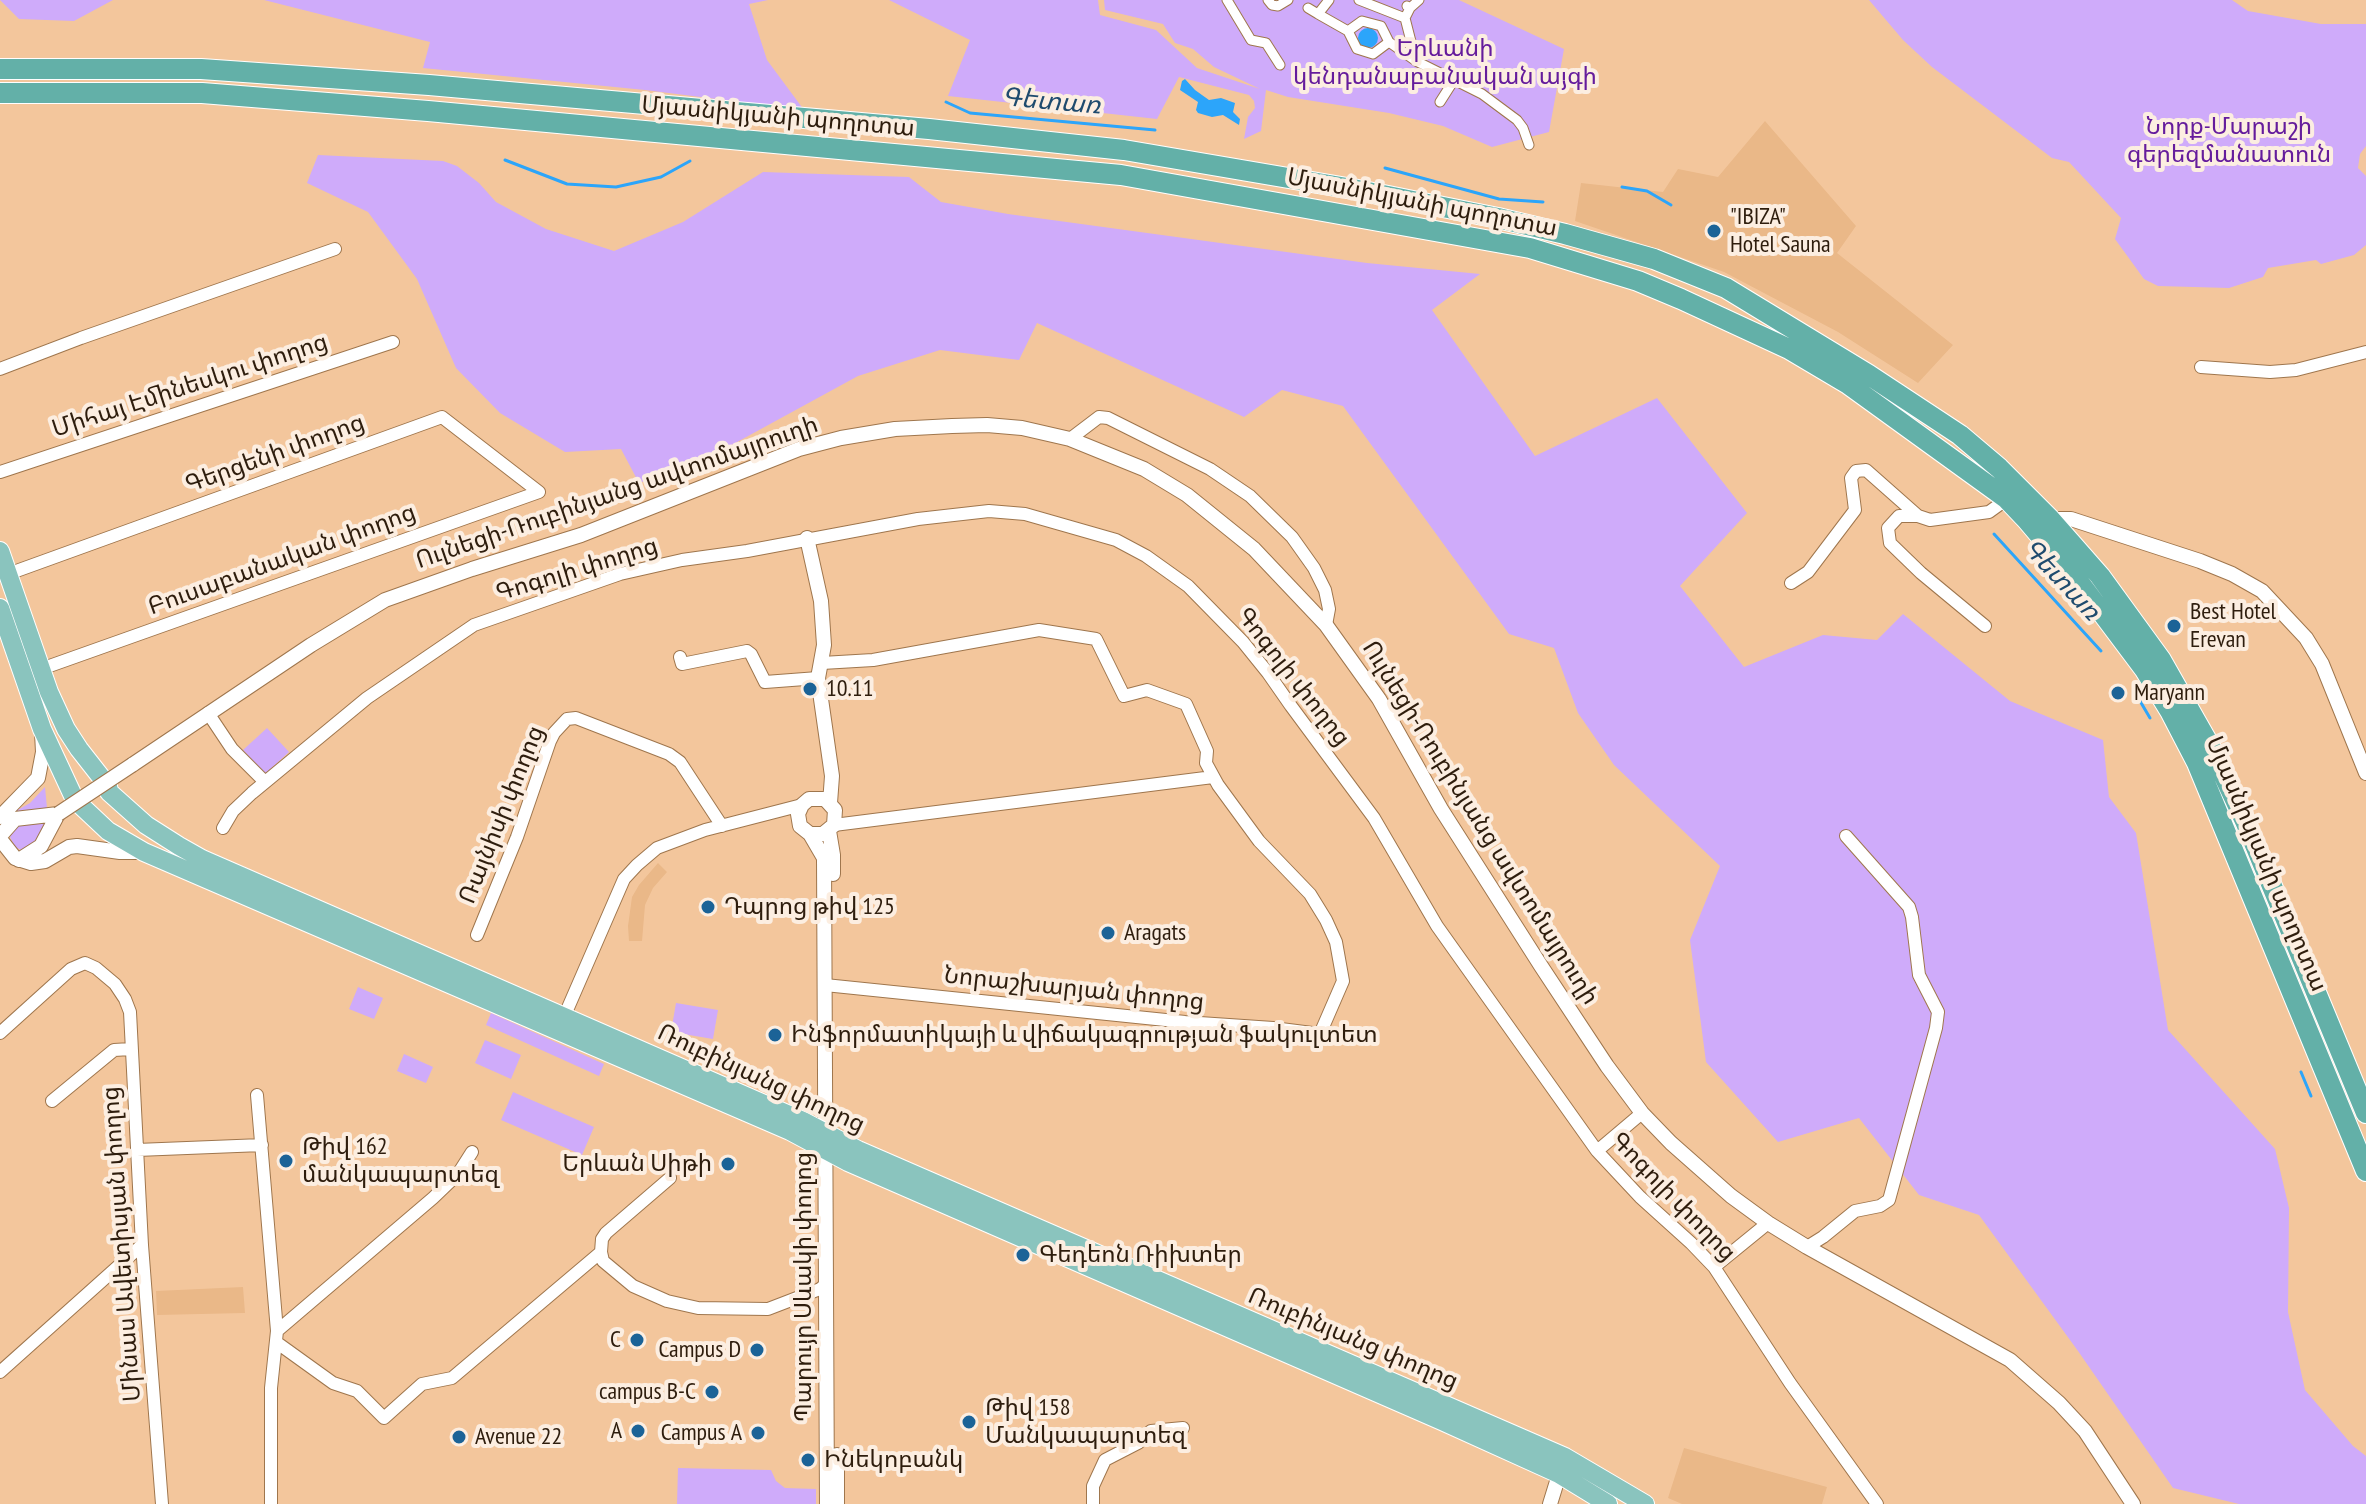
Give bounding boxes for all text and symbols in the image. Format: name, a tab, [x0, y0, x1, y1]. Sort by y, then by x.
park label: Երևանի կենդանաբանական այգի	[1293, 35, 1597, 91]
water label: Գետառ	[1000, 82, 1102, 122]
street label: Մյասնիկյանի պողոտա	[640, 91, 916, 143]
park label: Նորք-Մարաշի գերեզմանատուն	[2127, 113, 2331, 169]
street label: Մյասնիկյանի պողոտա	[1285, 163, 1559, 243]
place label: "IBIZA" Hotel Sauna	[1730, 203, 1831, 259]
marker: "IBIZA" Hotel Sauna	[1705, 222, 1723, 240]
street label: Միհայ Էմինեսկու փողոց	[48, 328, 332, 444]
street label: Գերցենի փողոց	[182, 408, 368, 500]
street label: Ուլնեցի-Ռուբինյանց ավտոմայրուղի	[412, 410, 822, 576]
street label: Բուսաբանական փողոց	[144, 498, 420, 622]
street label: Գոգոլի փողոց	[493, 532, 661, 608]
water label: Գետառ	[2016, 533, 2106, 627]
place label: Best Hotel Erevan	[2190, 598, 2276, 654]
street label: Գոգոլի փողոց	[1230, 602, 1356, 752]
marker: Best Hotel Erevan	[2165, 617, 2183, 635]
street label: Ուլնեցի-Ռուբինյանց ավտոմայրուղի	[1356, 636, 1604, 1010]
place label: 10.11	[826, 675, 873, 703]
place label: Maryann	[2134, 679, 2205, 707]
marker: 10.11	[801, 680, 819, 698]
marker: Maryann	[2109, 684, 2127, 702]
street label: Ռայնիսի փողոց	[453, 722, 551, 908]
street label: Մյասնիկյանի պողոտա	[2199, 732, 2333, 996]
place label: Դպրոց թիվ 125	[724, 893, 895, 921]
marker: Դպրոց թիվ 125	[699, 898, 717, 916]
place label: Aragats	[1124, 919, 1186, 947]
marker: Aragats	[1099, 924, 1117, 942]
street label: Նորաշխարյան փողոց	[943, 961, 1205, 1017]
street label: Ռուբինյանց փողոց	[653, 1018, 869, 1140]
place label: Ինֆորմատիկայի և վիճակագրության ֆակուլտետ	[791, 1021, 1378, 1049]
marker: Ինֆորմատիկայի և վիճակագրության ֆակուլտետ	[766, 1026, 784, 1044]
street label: Մինաս Ավետիսյան փողոց	[97, 1085, 147, 1403]
street label: Գոգոլի փողոց	[1604, 1127, 1742, 1267]
place label: Թիվ 162 մանկապարտեզ	[302, 1133, 499, 1189]
place label: Երևան Սիթի	[562, 1150, 712, 1178]
marker: Թիվ 162 մանկապարտեզ	[277, 1152, 295, 1170]
street label: Պարույր Սևակի փողոց	[790, 1152, 818, 1422]
marker: Երևան Սիթի	[719, 1155, 737, 1173]
place label: Գեդեոն Ռիխտեր	[1039, 1241, 1242, 1269]
marker: Գեդեոն Ռիխտեր	[1014, 1246, 1032, 1264]
street label: Ռուբինյանց փողոց	[1244, 1282, 1462, 1396]
place label: C	[610, 1326, 621, 1354]
marker: C	[628, 1331, 646, 1349]
place label: Campus D	[658, 1336, 741, 1364]
marker: Campus D	[748, 1341, 766, 1359]
place label: campus B-C	[599, 1378, 696, 1406]
marker: campus B-C	[703, 1383, 721, 1401]
place label: Թիվ 158 Մանկապարտեզ	[985, 1394, 1186, 1450]
marker: Թիվ 158 Մանկապարտեզ	[960, 1413, 978, 1431]
place label: A	[611, 1417, 622, 1445]
place label: Campus A	[661, 1419, 742, 1447]
marker: A	[629, 1422, 647, 1440]
place label: Avenue 22	[475, 1423, 562, 1451]
marker: Campus A	[749, 1424, 767, 1442]
marker: Avenue 22	[450, 1428, 468, 1446]
place label: Ինեկոբանկ	[824, 1446, 963, 1474]
marker: Ինեկոբանկ	[799, 1451, 817, 1469]

